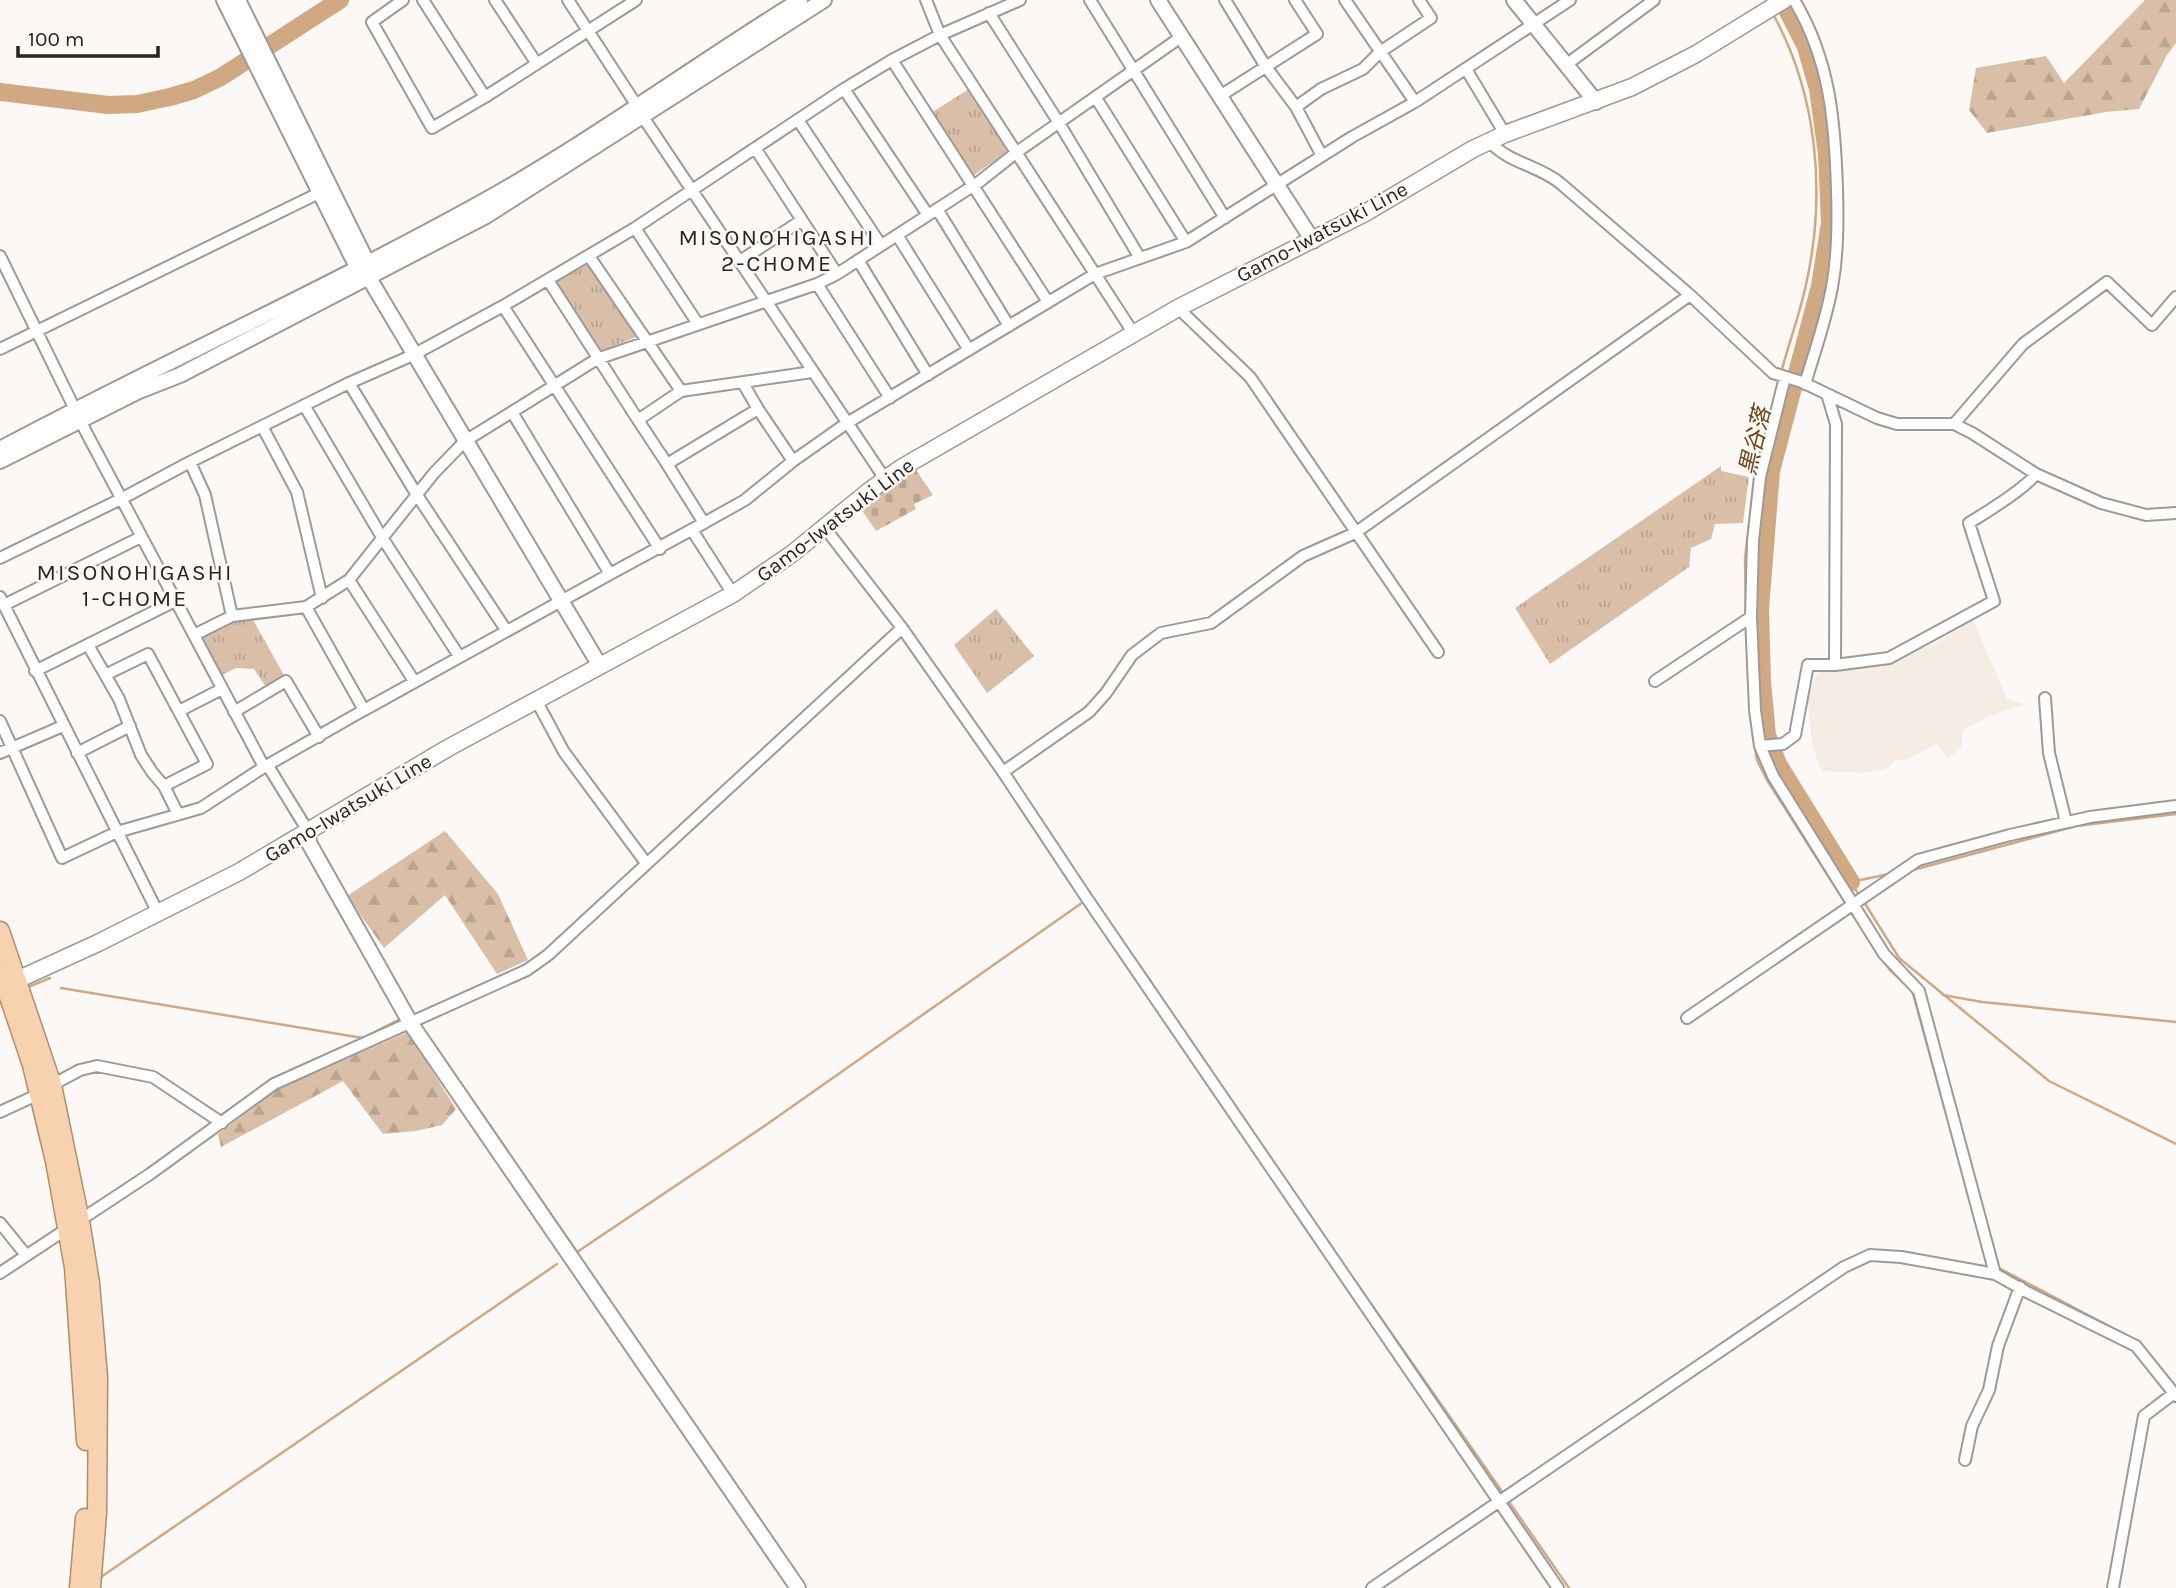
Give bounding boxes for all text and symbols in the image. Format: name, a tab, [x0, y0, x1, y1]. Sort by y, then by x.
scale bar	[18, 14, 158, 58]
text: 100 m	[28, 27, 85, 51]
street label: Gamo-Iwatsuki Line	[1232, 177, 1412, 287]
district label: MISONOHIGASHI 2-CHOME	[679, 224, 875, 277]
water label: 黒谷落	[1734, 400, 1777, 478]
street label: Gamo-Iwatsuki Line	[752, 453, 918, 587]
district label: MISONOHIGASHI 1-CHOME	[37, 559, 233, 612]
street label: Gamo-Iwatsuki Line	[260, 749, 436, 867]

